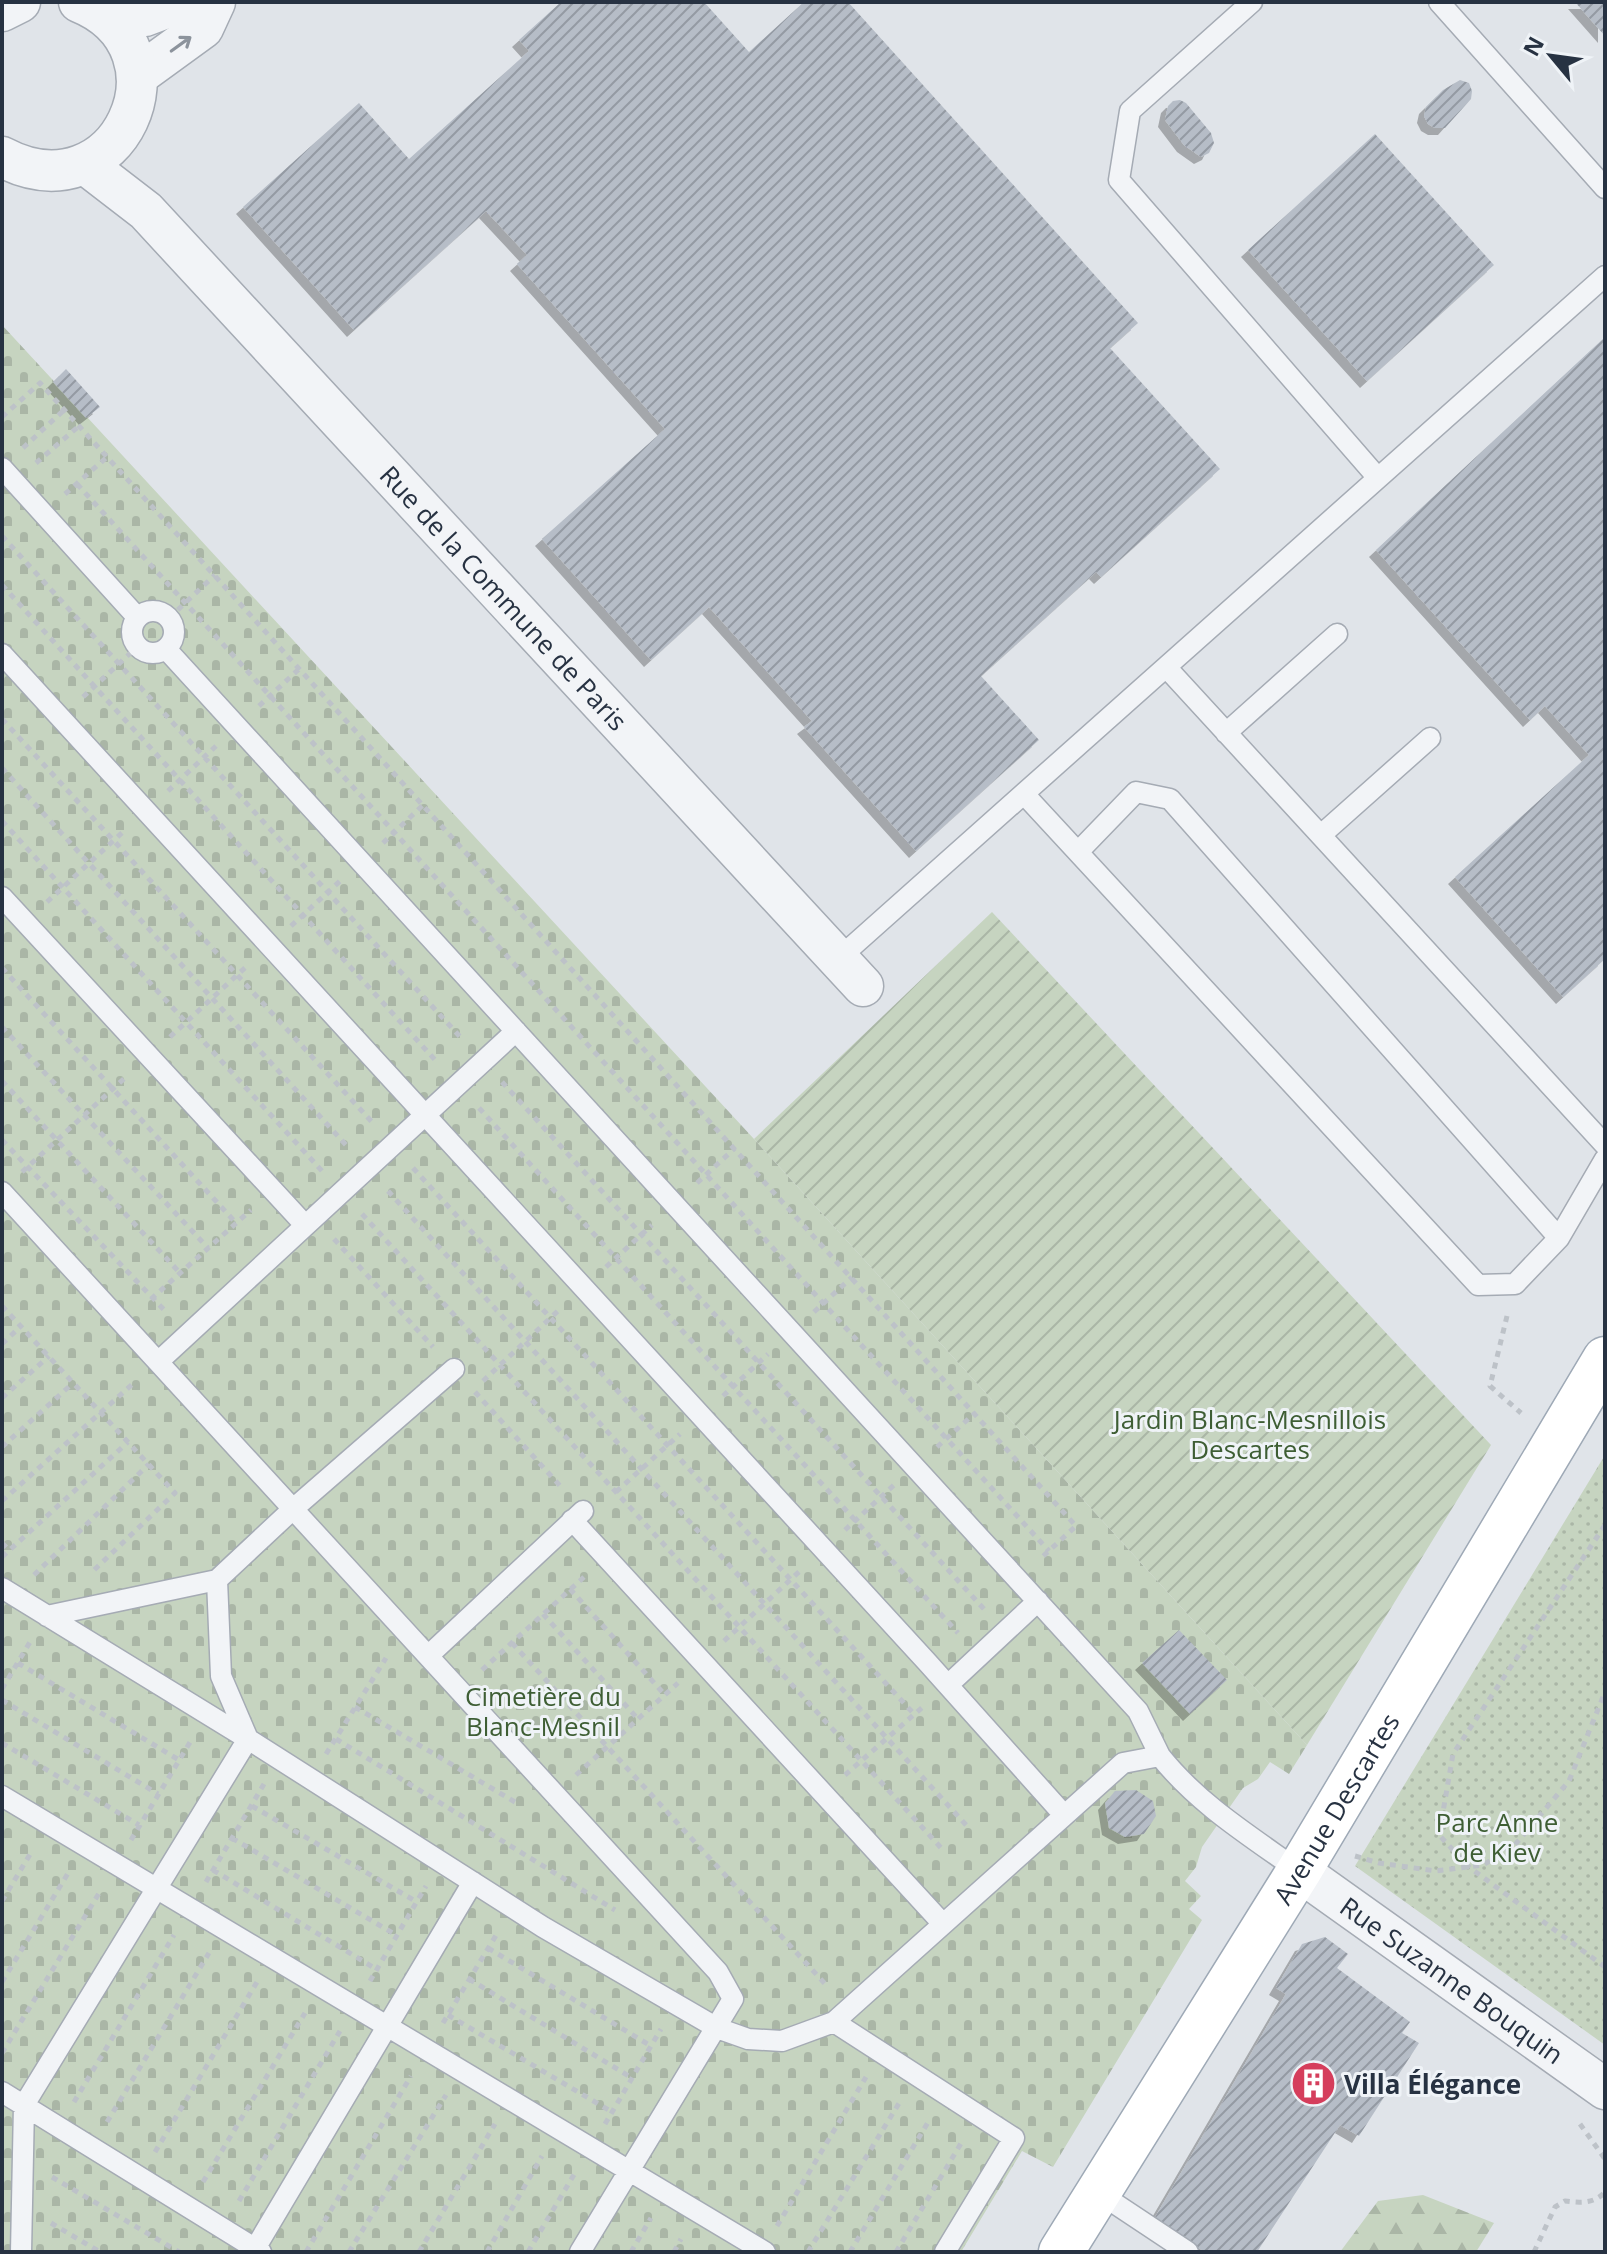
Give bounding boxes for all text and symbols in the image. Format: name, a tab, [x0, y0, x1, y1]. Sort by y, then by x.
north arrow	[1511, 16, 1591, 96]
text: N	[1515, 31, 1550, 61]
one-way arrow	[170, 35, 192, 52]
street label: Rue de la Commune de Paris	[372, 458, 636, 738]
park label: Jardin Blanc-Mesnillois Descartes	[1111, 1401, 1386, 1467]
park label: Cimetière du Blanc-Mesnil	[465, 1678, 621, 1744]
street label: Avenue Descartes	[1265, 1706, 1407, 1911]
park label: Parc Anne de Kiev	[1436, 1804, 1558, 1870]
street label: Rue Suzanne Bouquin	[1333, 1888, 1571, 2072]
building icon: Villa Élégance	[1289, 2060, 1337, 2108]
place label: Villa Élégance	[1344, 2066, 1521, 2102]

